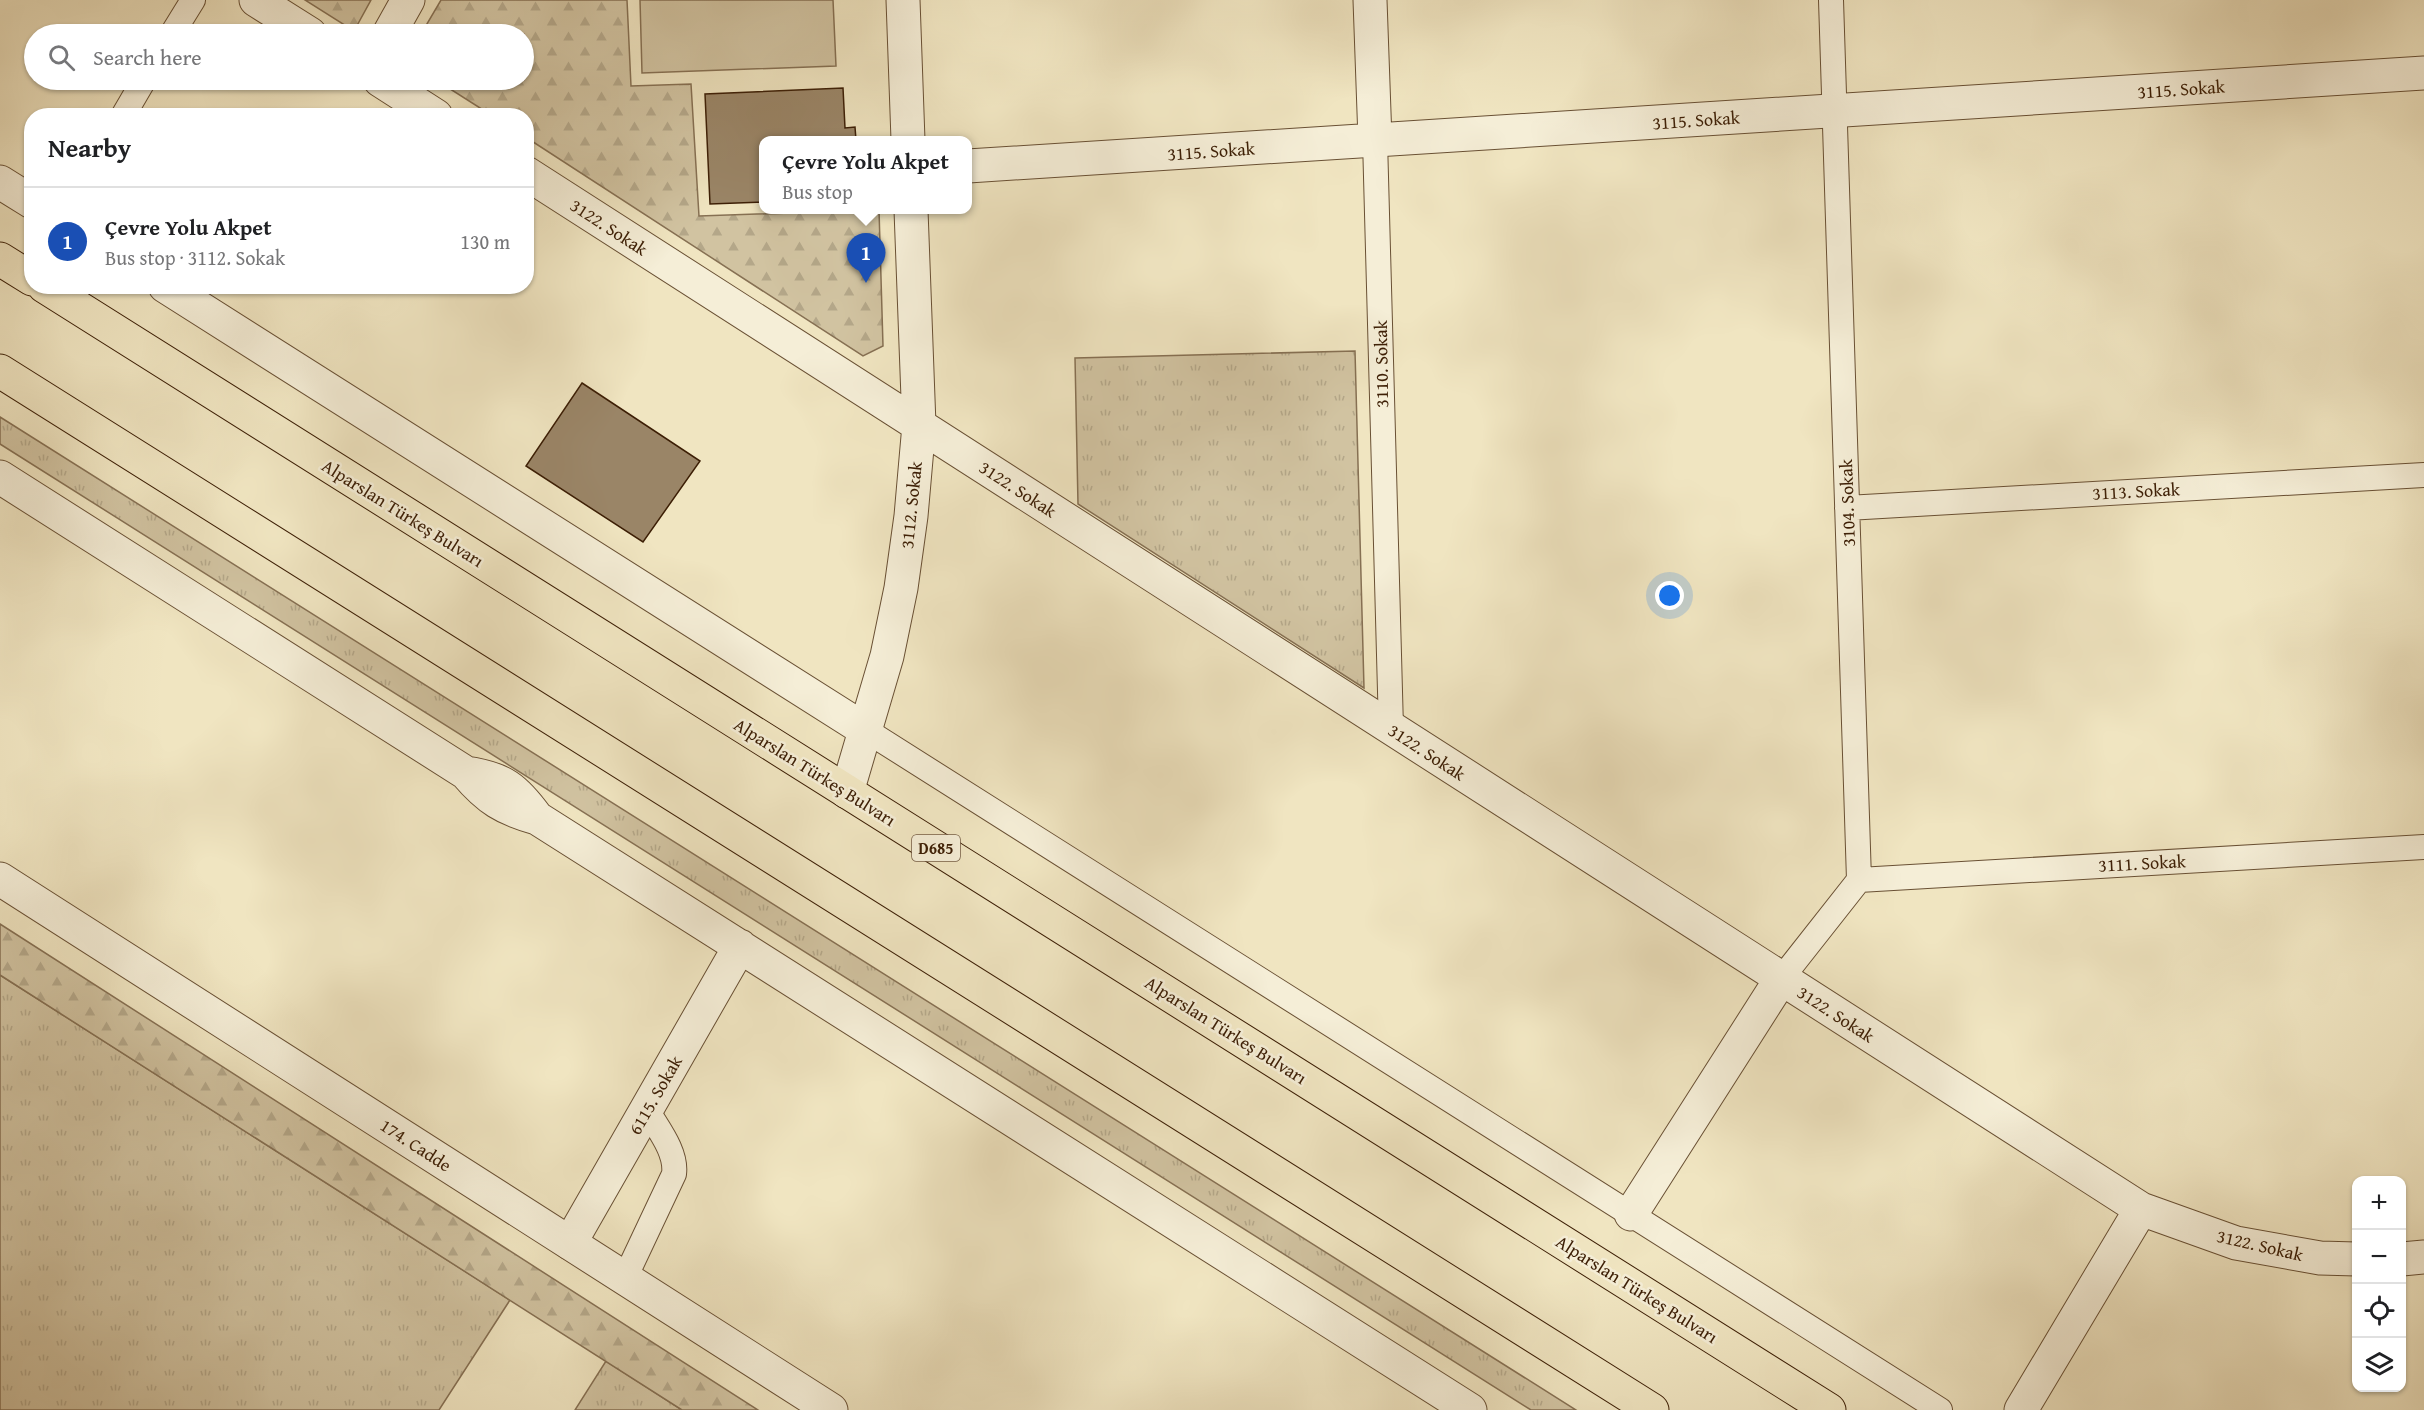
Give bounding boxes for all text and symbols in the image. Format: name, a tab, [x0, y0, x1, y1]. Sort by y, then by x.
search box	[24, 24, 534, 90]
icon: search	[45, 41, 78, 74]
text: Search here	[93, 41, 202, 73]
street label: 3115. Sokak	[2136, 72, 2227, 106]
street label: 3115. Sokak	[1651, 103, 1742, 137]
text: Nearby	[48, 128, 131, 167]
street label: 3115. Sokak	[1166, 134, 1257, 168]
popup	[759, 136, 972, 214]
text: Çevre Yolu Akpet	[782, 145, 949, 177]
text: Bus stop	[782, 177, 853, 206]
street label: 3122. Sokak	[565, 192, 654, 263]
text: Çevre Yolu Akpet	[105, 211, 271, 243]
text: 1	[62, 227, 73, 256]
text: 130 m	[460, 227, 510, 256]
pin: 1	[846, 234, 886, 283]
text: Bus stop · 3112. Sokak	[105, 243, 285, 272]
street label: 3110. Sokak	[1367, 319, 1395, 408]
street label: Alparslan Türkeş Bulvarı	[317, 452, 489, 574]
street label: 3122. Sokak	[974, 454, 1063, 525]
street label: 3104. Sokak	[1832, 458, 1862, 547]
street label: 3112. Sokak	[893, 459, 929, 550]
street label: 3113. Sokak	[2091, 475, 2181, 507]
your location	[1655, 581, 1684, 610]
street label: Alparslan Türkeş Bulvarı	[729, 711, 901, 833]
street label: 3122. Sokak	[1383, 717, 1472, 788]
road number: D685	[912, 835, 960, 861]
street label: 3111. Sokak	[2097, 847, 2187, 879]
street label: Alparslan Türkeş Bulvarı	[1140, 969, 1312, 1091]
street label: 3122. Sokak	[1792, 979, 1881, 1050]
street label: 6115. Sokak	[621, 1050, 689, 1140]
street label: 174. Cadde	[375, 1112, 457, 1178]
map controls	[2352, 1176, 2406, 1392]
button: +	[2352, 1176, 2406, 1230]
street label: 3122. Sokak	[2214, 1222, 2307, 1268]
street label: Alparslan Türkeş Bulvarı	[1551, 1228, 1723, 1350]
button: −	[2352, 1230, 2406, 1284]
button: locate	[2352, 1284, 2406, 1338]
button: layers	[2352, 1338, 2406, 1392]

